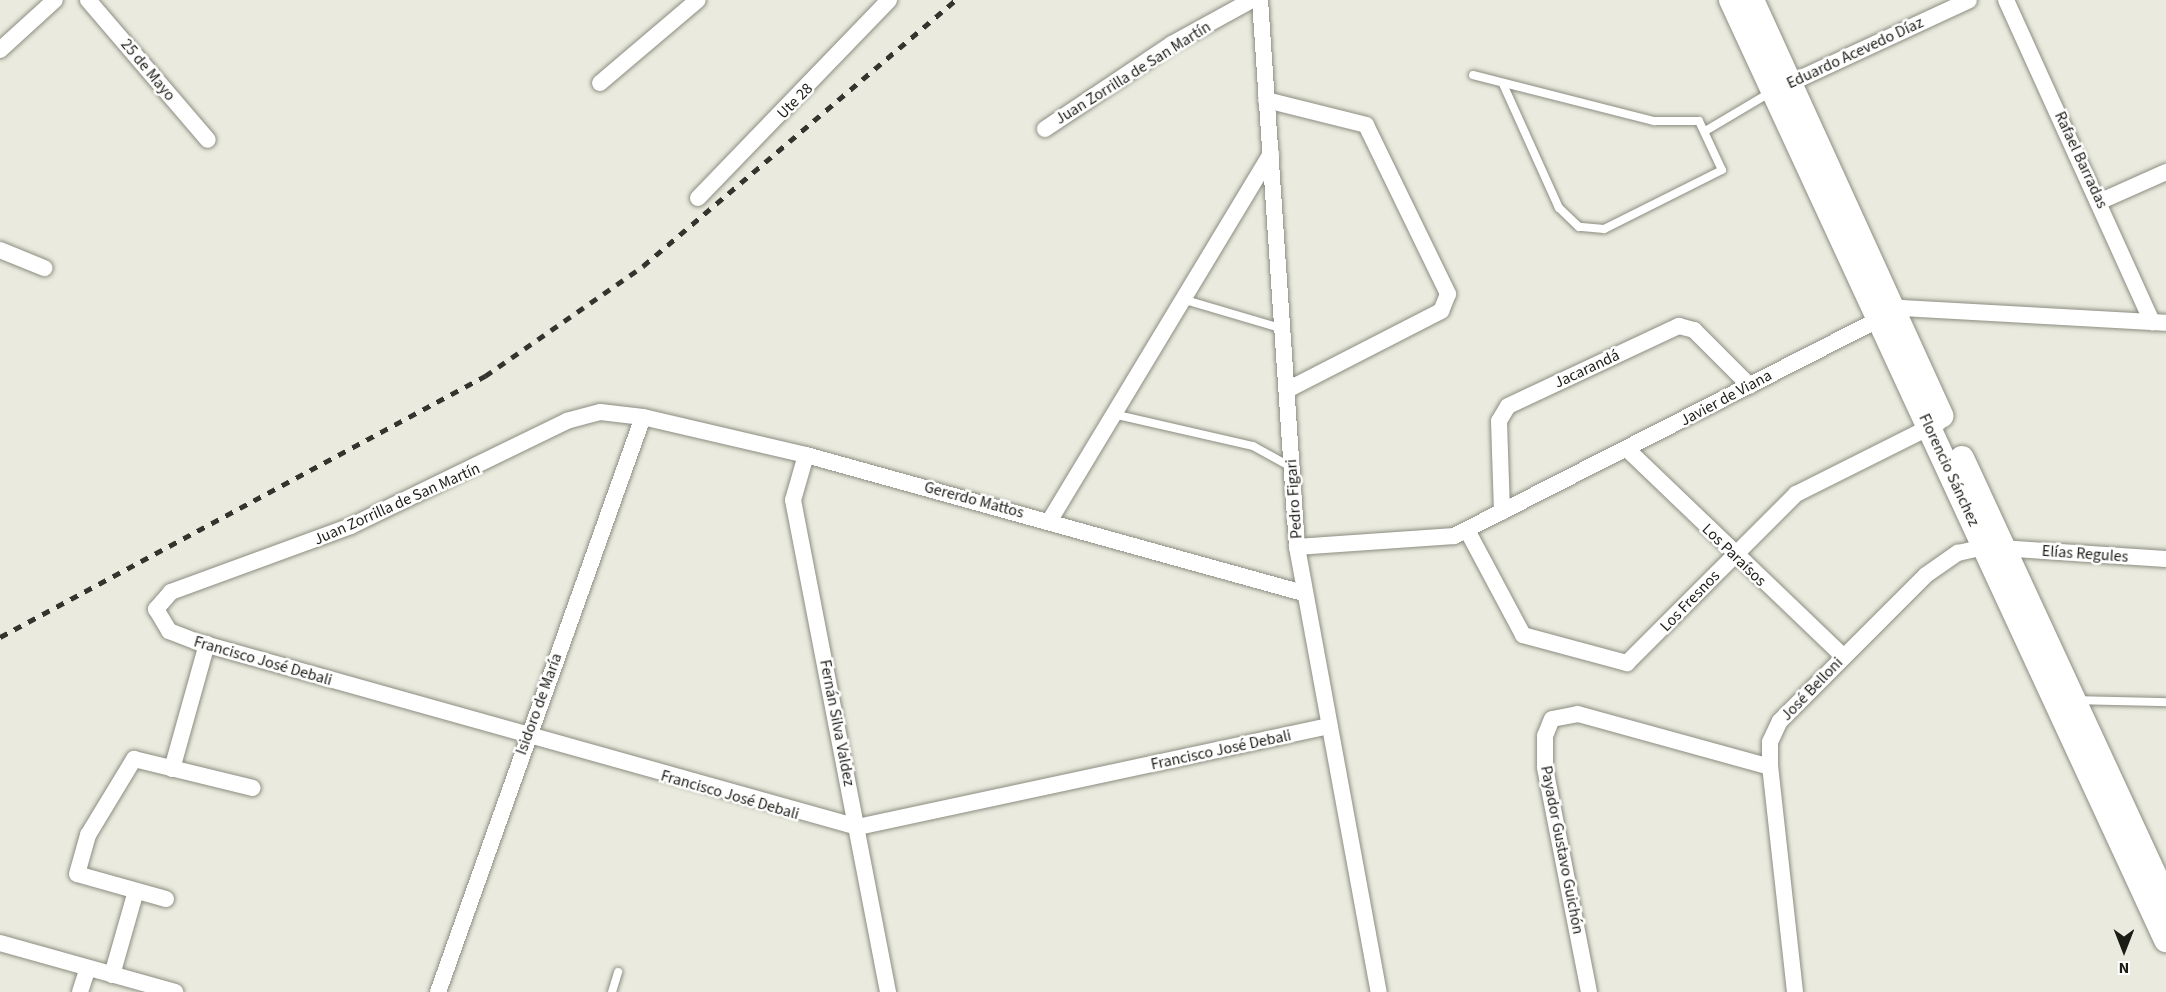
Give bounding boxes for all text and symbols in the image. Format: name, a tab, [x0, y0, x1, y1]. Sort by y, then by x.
street label: Eduardo Acevedo Díaz	[1784, 13, 1926, 93]
street label: Juan Zorrilla de San Martín	[1052, 17, 1214, 129]
street label: 25 de Mayo	[117, 35, 179, 105]
street label: Ute 28	[773, 79, 817, 123]
street label: Rafael Barradas	[2050, 109, 2112, 211]
street label: Jacarandá	[1551, 346, 1623, 392]
street label: Javier de Viana	[1677, 366, 1775, 430]
street label: Florencio Sánchez	[1915, 411, 1983, 529]
street label: Pedro Figari	[1282, 458, 1306, 540]
street label: Juan Zorrilla de San Martín	[311, 459, 483, 549]
street label: Gererdo Mattos	[922, 477, 1026, 523]
street label: Los Paraísos	[1698, 520, 1770, 590]
street label: Elías Regules	[2041, 541, 2129, 567]
street label: Los Fresnos	[1656, 566, 1724, 636]
street label: Francisco José Debali	[192, 632, 334, 690]
street label: Isidoro de María	[512, 650, 566, 758]
street label: José Belloni	[1777, 653, 1847, 725]
street label: Fernán Silva Valdez	[815, 658, 859, 788]
street label: Francisco José Debali	[1149, 726, 1293, 774]
street label: Payador Gustavo Guichón	[1536, 764, 1588, 936]
street label: Francisco José Debali	[659, 766, 801, 824]
north arrow	[2094, 920, 2154, 980]
text: N	[2119, 957, 2129, 979]

